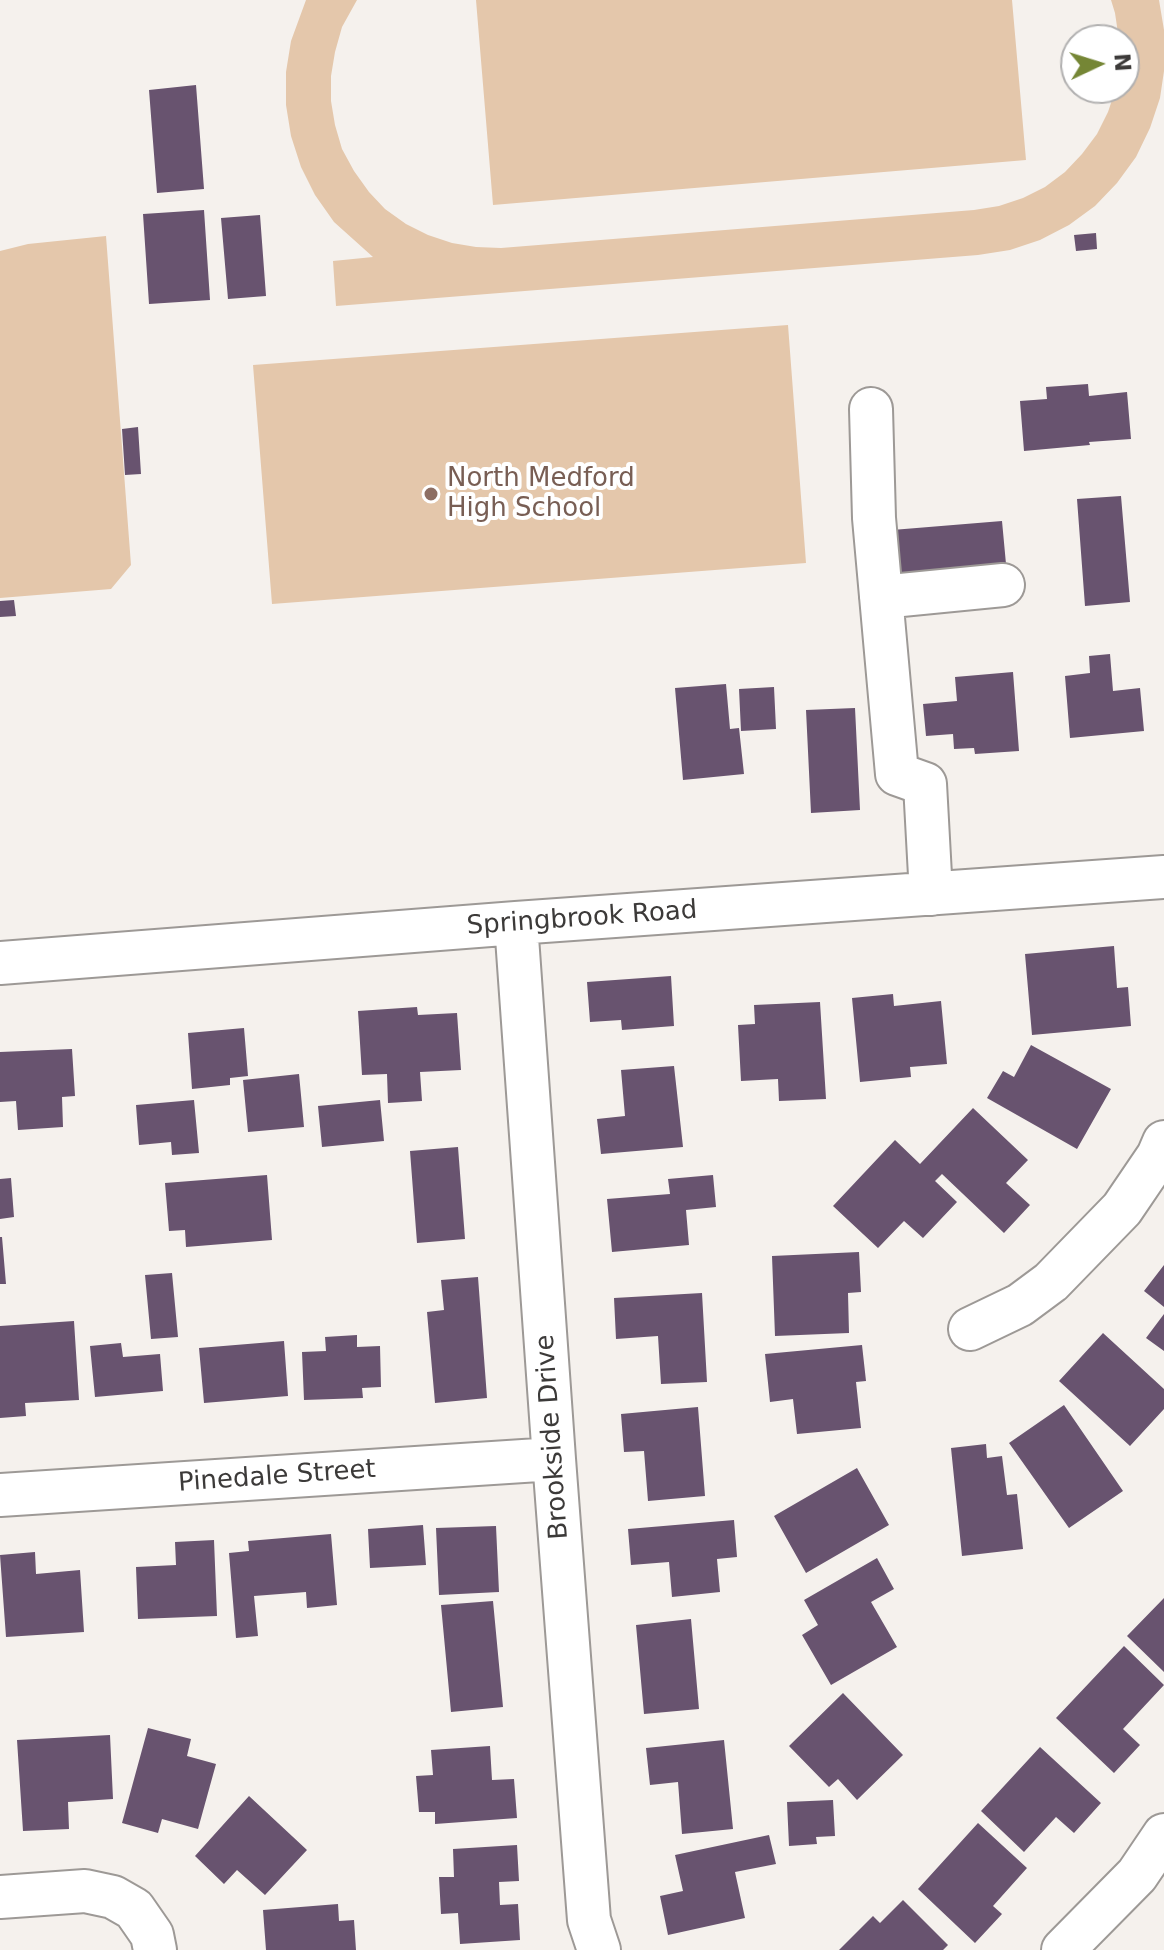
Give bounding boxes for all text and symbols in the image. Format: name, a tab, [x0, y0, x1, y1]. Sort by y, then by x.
north arrow	[1060, 24, 1140, 104]
text: N	[1109, 52, 1136, 72]
place label: North Medford High School	[447, 463, 635, 524]
marker: North Medford High School	[422, 485, 440, 503]
street label: Springbrook Road	[466, 895, 698, 943]
street label: Brookside Drive	[530, 1333, 576, 1541]
street label: Pinedale Street	[177, 1455, 377, 1499]

